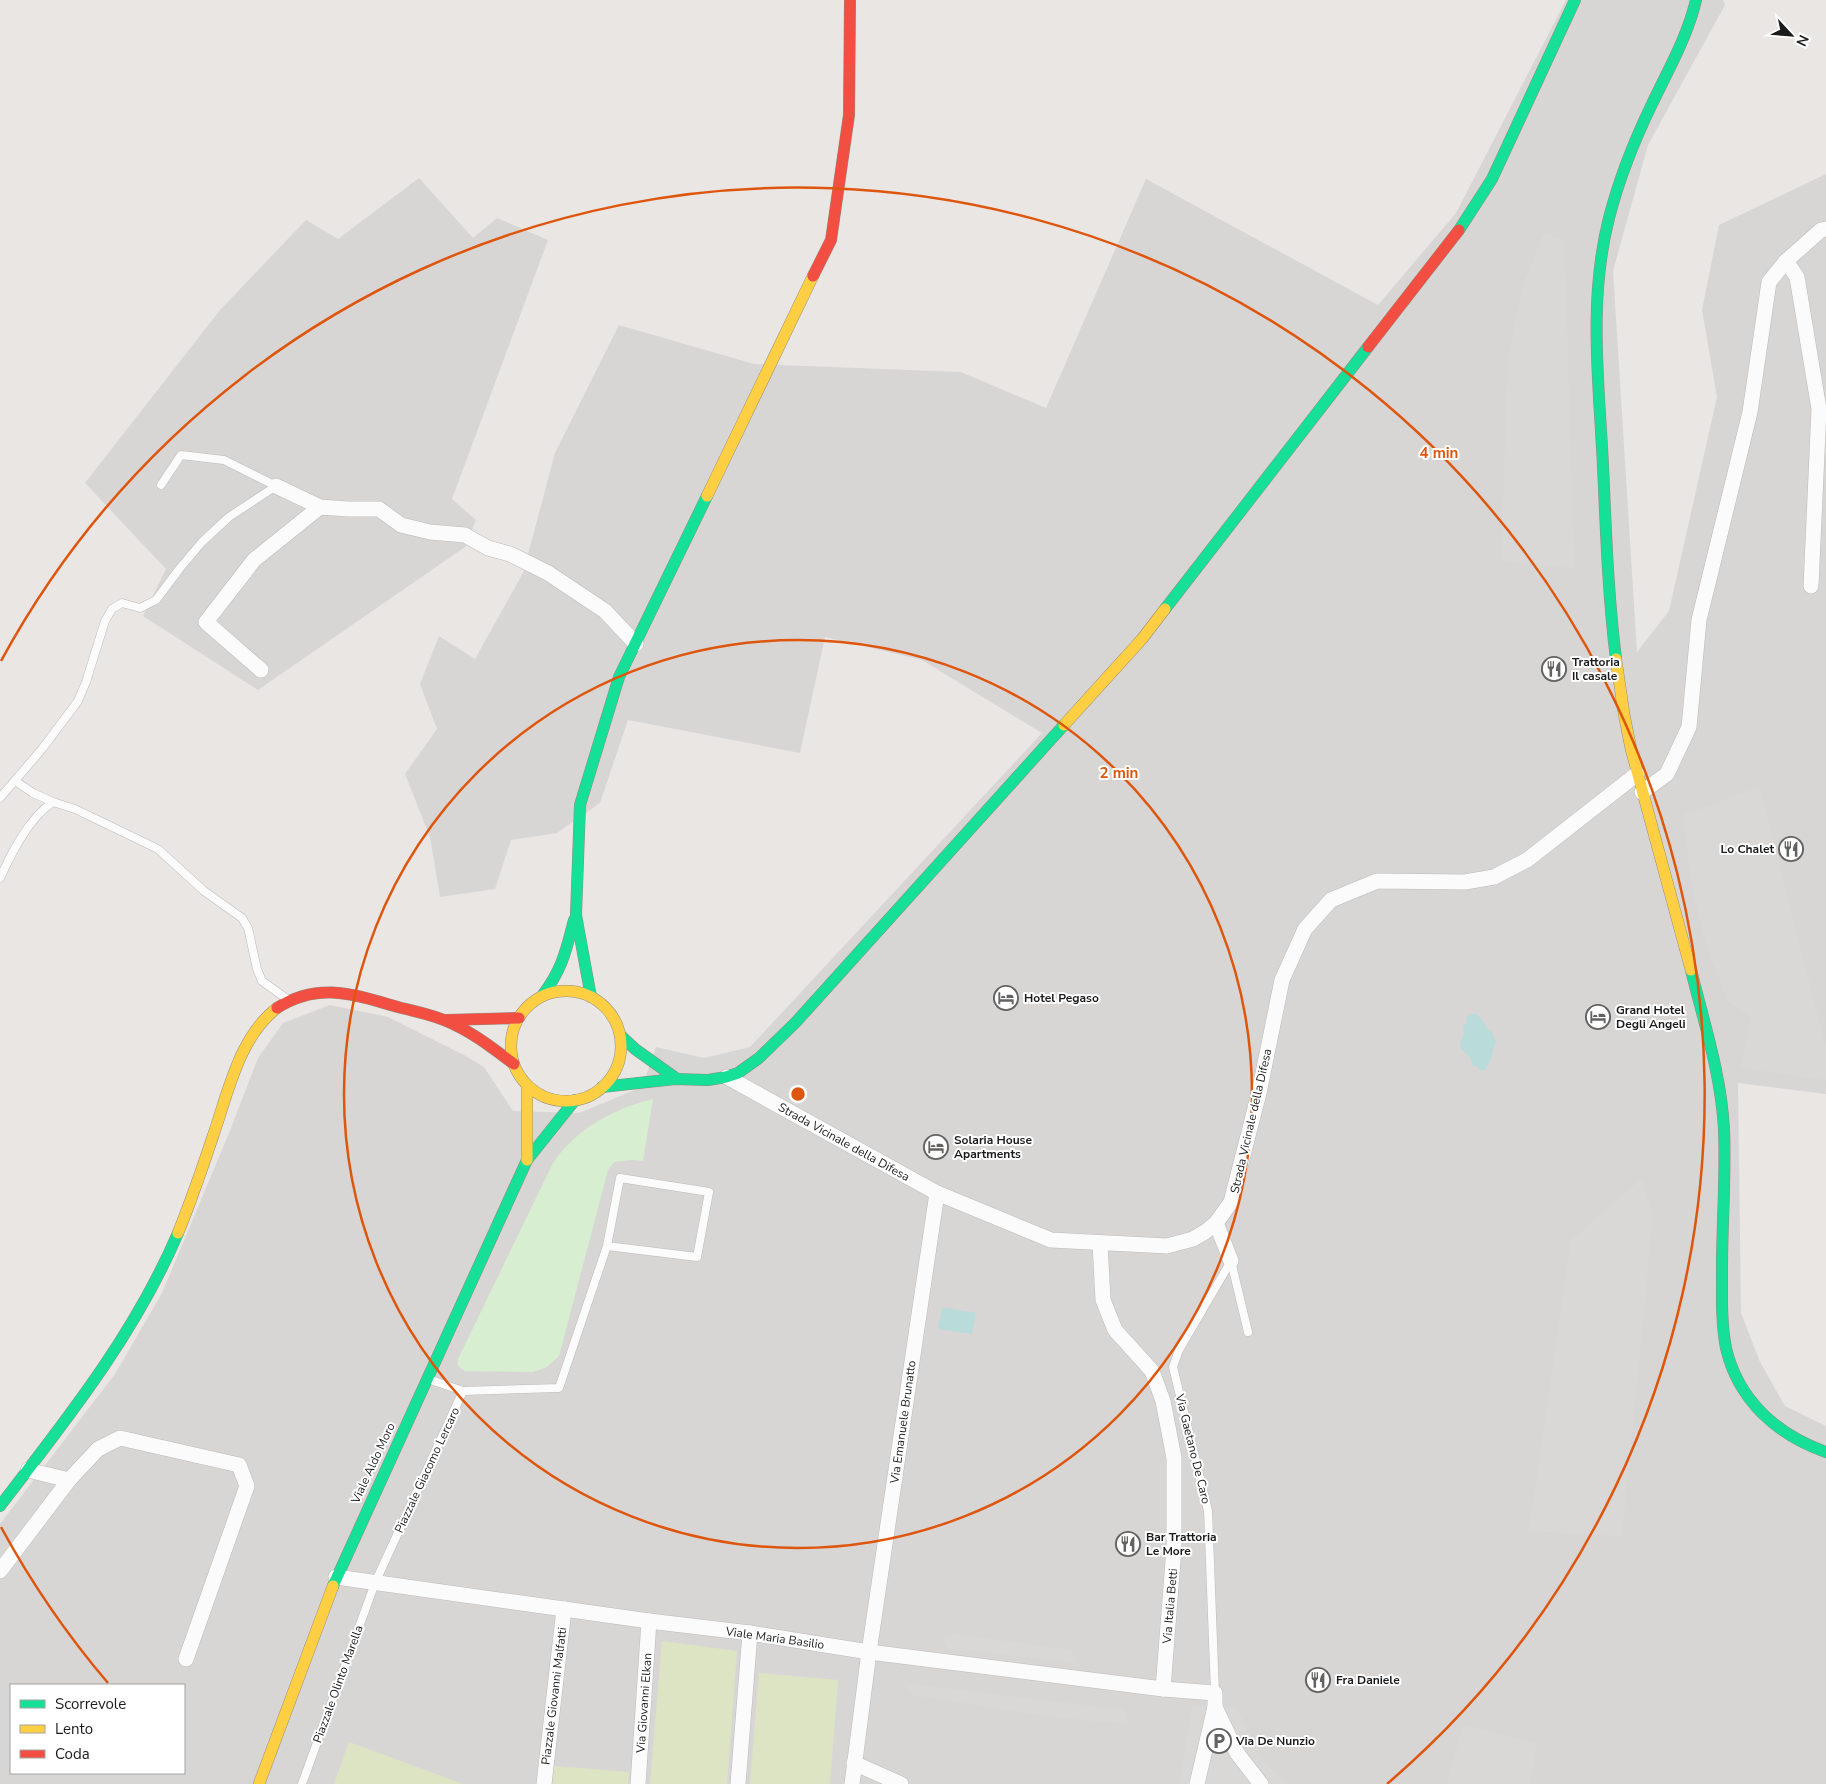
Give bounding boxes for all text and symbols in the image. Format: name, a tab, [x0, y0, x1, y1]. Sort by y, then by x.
north arrow	[1766, 10, 1816, 60]
text: N	[1791, 32, 1813, 49]
text: 4 min	[1420, 443, 1458, 463]
place label: Trattoria Il casale	[1572, 654, 1620, 684]
restaurant icon: Trattoria Il casale	[1541, 656, 1567, 682]
text: 2 min	[1100, 763, 1138, 783]
restaurant icon: Lo Chalet	[1778, 836, 1804, 862]
place label: Lo Chalet	[1721, 841, 1774, 857]
hotel icon: Hotel Pegaso	[993, 985, 1019, 1011]
place label: Hotel Pegaso	[1024, 990, 1099, 1006]
place label: Grand Hotel Degli Angeli	[1616, 1002, 1686, 1032]
hotel icon: Grand Hotel Degli Angeli	[1585, 1004, 1611, 1030]
street label: Strada Vicinale della Difesa	[1227, 1047, 1275, 1195]
centre of rings	[789, 1085, 807, 1103]
street label: Strada Vicinale della Difesa	[775, 1099, 913, 1185]
place label: Solaria House Apartments	[954, 1132, 1032, 1162]
hotel icon: Solaria House Apartments	[923, 1134, 949, 1160]
street label: Via Emanuele Brunatto	[886, 1359, 920, 1486]
street label: Via Gaetano De Caro	[1171, 1391, 1214, 1506]
street label: Piazzale Giacomo Lercaro	[391, 1404, 463, 1535]
street label: Viale Aldo Moro	[347, 1420, 399, 1507]
place label: Bar Trattoria Le More	[1146, 1529, 1217, 1559]
restaurant icon: Bar Trattoria Le More	[1115, 1531, 1141, 1557]
street label: Via Italia Betti	[1159, 1568, 1181, 1645]
street label: Piazzale Olinto Marella	[309, 1623, 367, 1745]
street label: Viale Maria Basilio	[724, 1623, 826, 1653]
street label: Piazzale Giovanni Malfatti	[538, 1626, 570, 1766]
street label: Via Giovanni Elkan	[632, 1652, 655, 1755]
restaurant icon: Fra Daniele	[1305, 1667, 1331, 1693]
place label: Fra Daniele	[1336, 1672, 1400, 1688]
legend	[10, 1684, 185, 1774]
text: Scorrevole	[55, 1694, 126, 1714]
text: Lento	[55, 1719, 93, 1739]
parking icon: Via De Nunzio	[1206, 1728, 1232, 1754]
place label: Via De Nunzio	[1235, 1733, 1315, 1749]
text: Coda	[55, 1744, 90, 1764]

